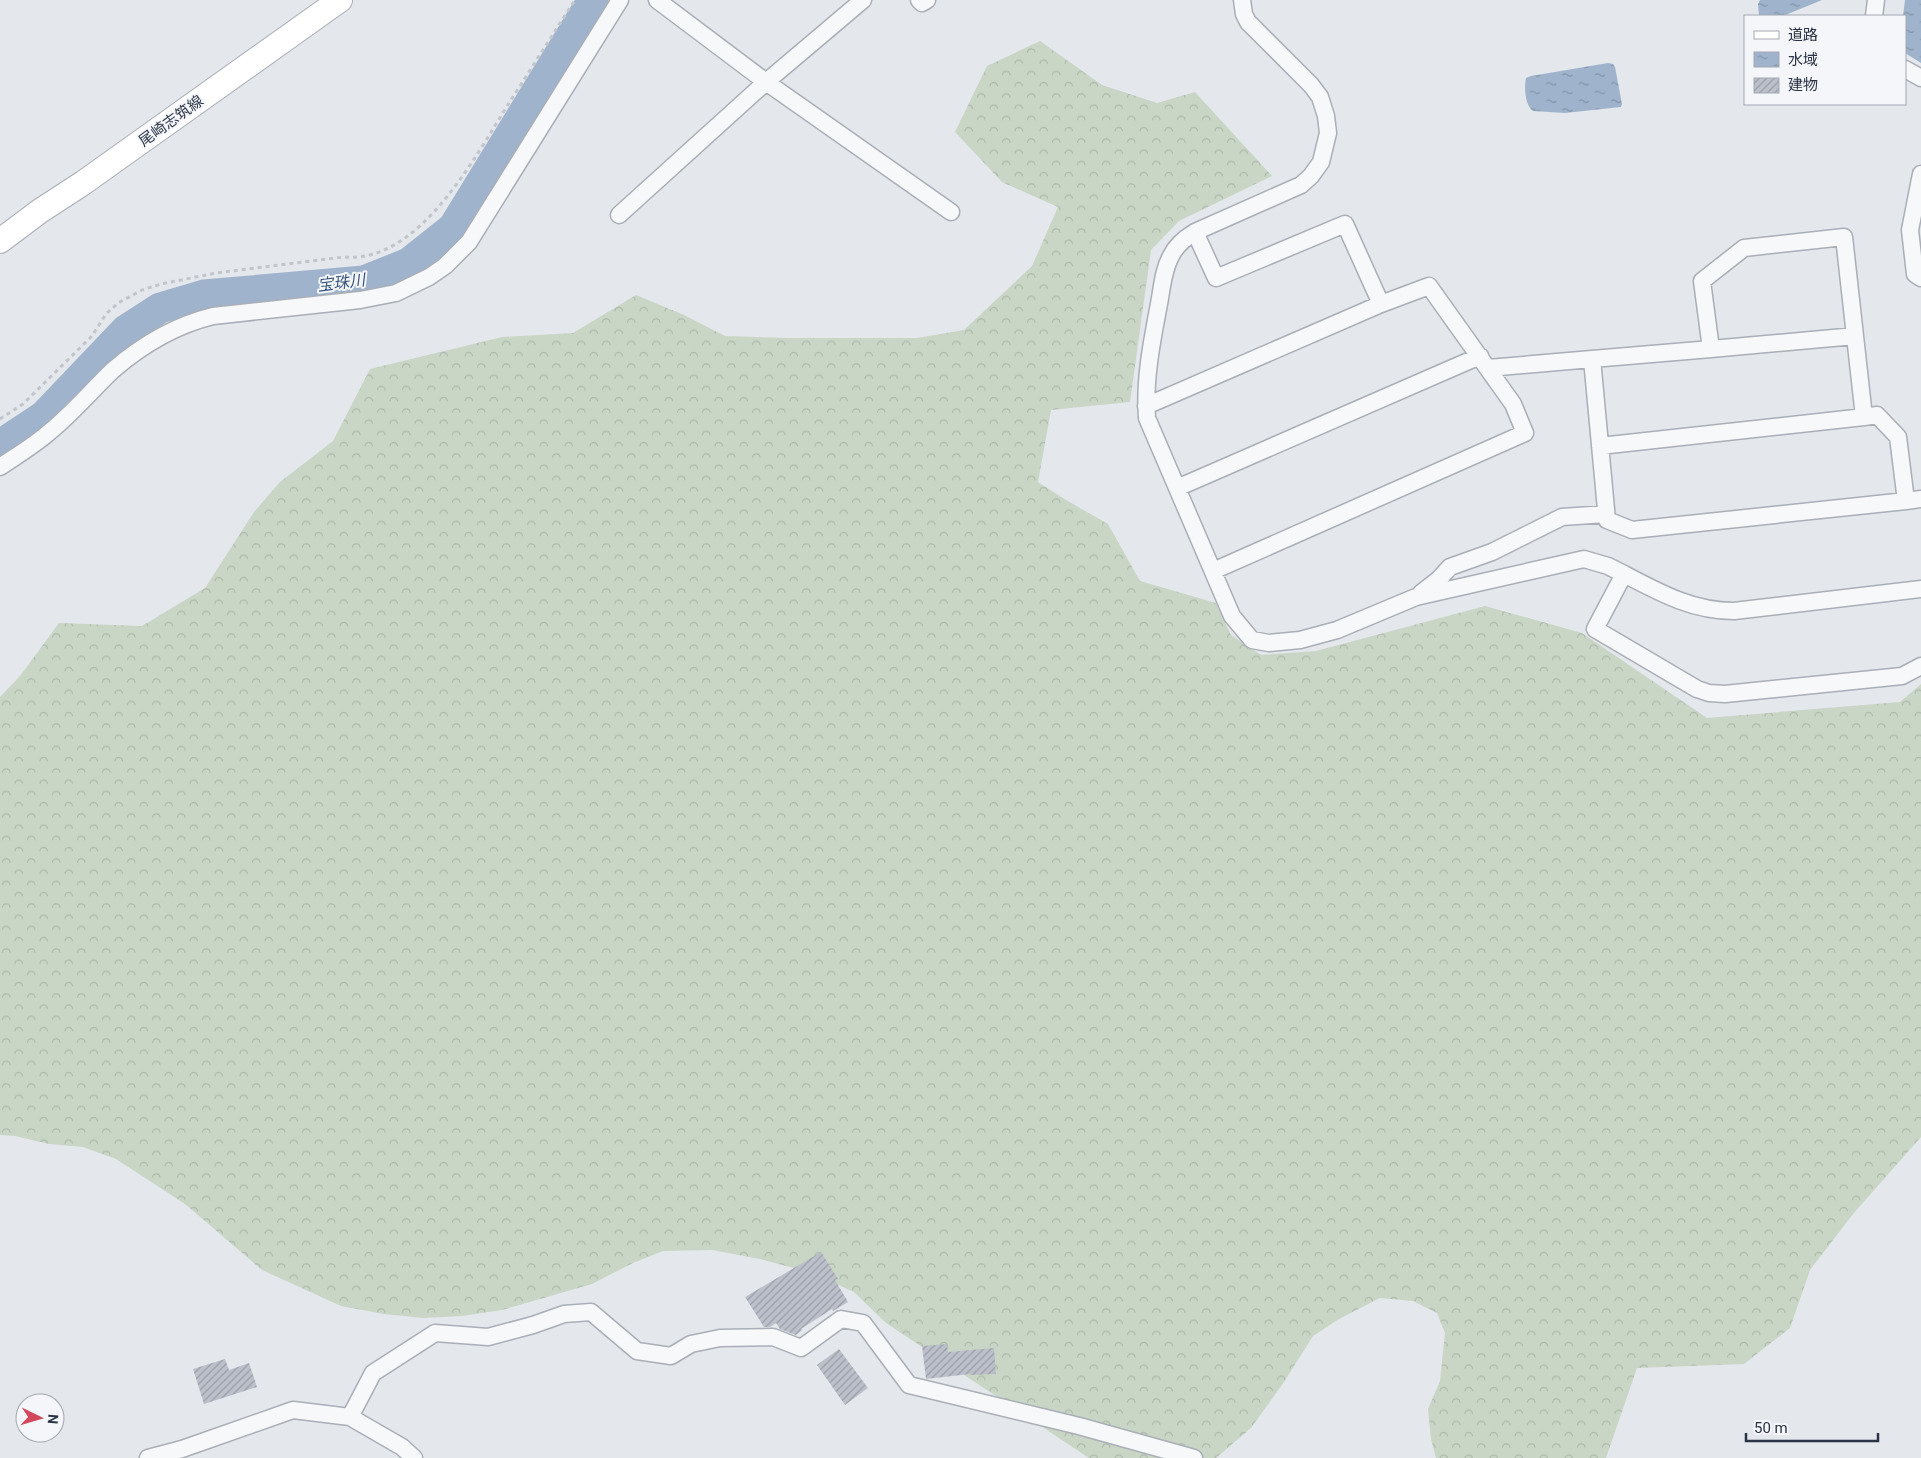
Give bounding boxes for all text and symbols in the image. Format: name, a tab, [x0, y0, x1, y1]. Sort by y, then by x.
legend	[1744, 15, 1906, 105]
text: 道路	[1788, 26, 1818, 44]
text: 水域	[1788, 51, 1818, 69]
text: 建物	[1788, 76, 1818, 94]
street label: 尾崎志筑線	[135, 92, 207, 150]
water label: 宝珠川	[316, 270, 368, 295]
north arrow	[15, 1393, 65, 1443]
scale bar	[1746, 1410, 1878, 1442]
text: N	[45, 1414, 61, 1425]
text: 50 m	[1754, 1419, 1788, 1437]

